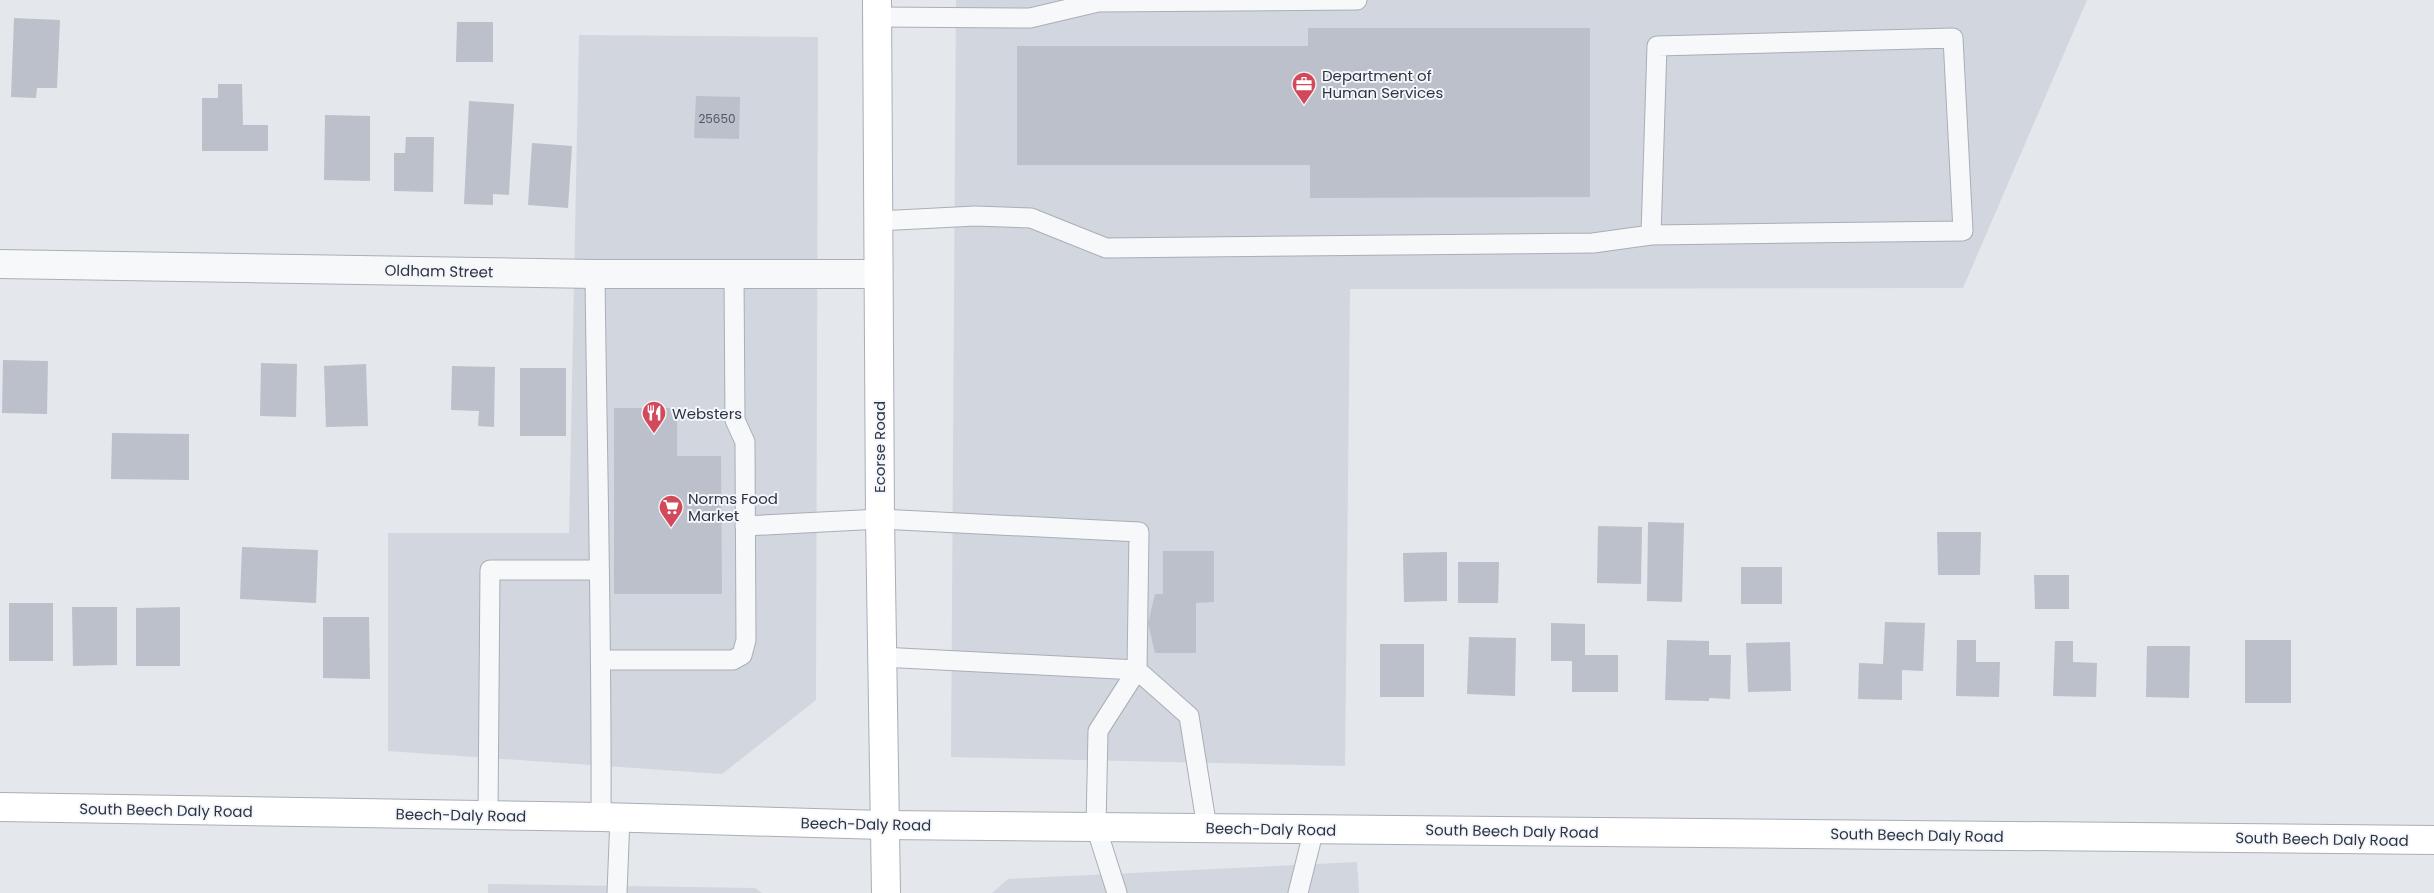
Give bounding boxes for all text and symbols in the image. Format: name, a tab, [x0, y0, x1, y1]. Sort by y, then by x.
place label: Department of Human Services	[1322, 65, 1443, 103]
office icon: Department of Human Services	[1291, 71, 1317, 105]
house number: 25650	[698, 110, 736, 127]
street label: Oldham Street	[384, 260, 494, 282]
restaurant icon: Websters	[641, 400, 667, 434]
street label: Ecorse Road	[869, 401, 890, 493]
place label: Websters	[672, 403, 742, 424]
place label: Norms Food Market	[688, 488, 778, 526]
supermarket icon: Norms Food Market	[658, 494, 684, 528]
street label: South Beech Daly Road	[79, 798, 253, 822]
street label: Beech-Daly Road	[395, 803, 527, 827]
street label: Beech-Daly Road	[800, 812, 932, 836]
street label: Beech-Daly Road	[1205, 817, 1337, 841]
street label: South Beech Daly Road	[1425, 819, 1599, 843]
street label: South Beech Daly Road	[1830, 823, 2004, 847]
street label: South Beech Daly Road	[2235, 827, 2409, 851]

